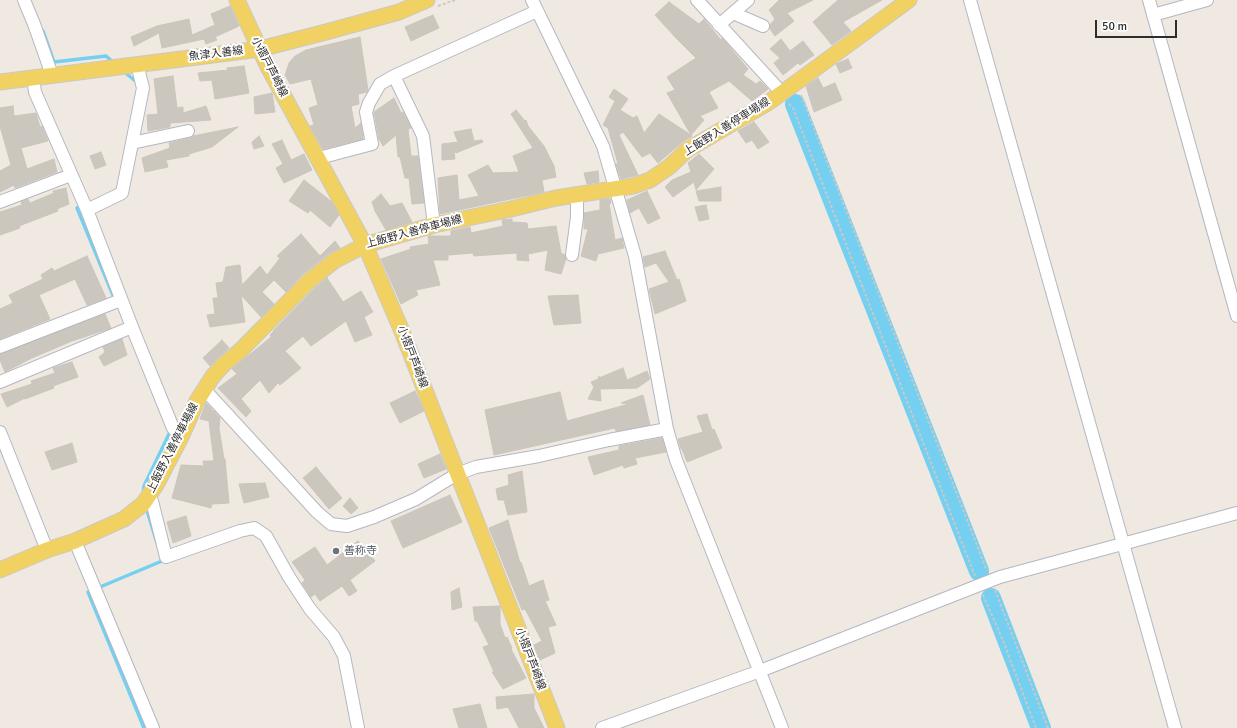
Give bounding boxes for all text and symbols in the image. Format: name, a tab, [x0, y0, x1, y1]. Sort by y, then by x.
scale bar	[1097, 12, 1179, 38]
text: 50 m	[1102, 19, 1127, 34]
street label: 小摺戸芦崎線	[248, 35, 290, 99]
street label: 魚津入善線	[188, 44, 244, 64]
street label: 上飯野入善停車場線	[682, 95, 772, 159]
street label: 上飯野入善停車場線	[364, 213, 464, 251]
street label: 小摺戸芦崎線	[394, 324, 430, 390]
street label: 上飯野入善停車場線	[145, 401, 201, 495]
place label: 善称寺	[344, 544, 377, 558]
marker: 善称寺	[331, 546, 341, 556]
street label: 小摺戸芦崎線	[512, 626, 548, 692]

